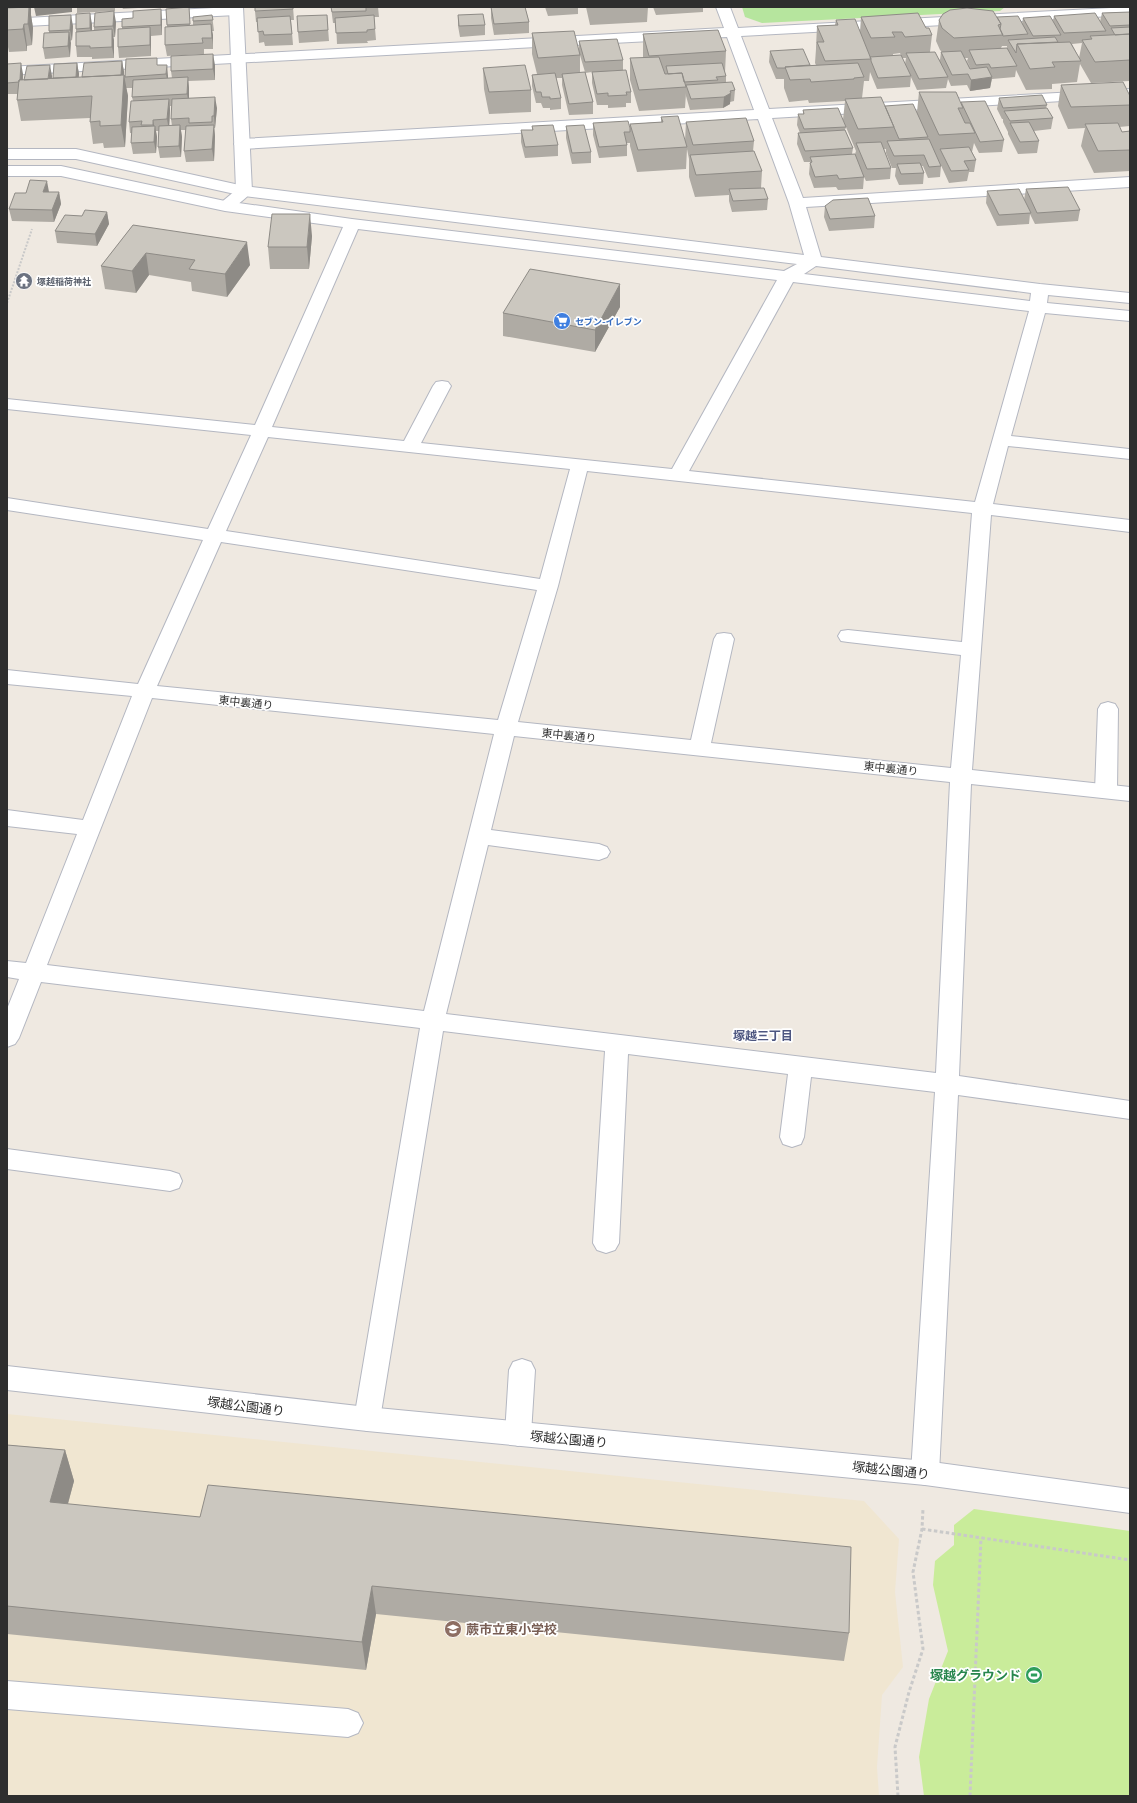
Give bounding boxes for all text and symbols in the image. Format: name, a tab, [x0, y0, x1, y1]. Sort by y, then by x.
temple icon: 塚越稲荷神社	[14, 271, 34, 291]
place label: 塚越稲荷神社	[37, 275, 91, 288]
supermarket icon: セブン-イレブン	[552, 311, 572, 331]
place label: セブン-イレブン	[575, 315, 642, 328]
street label: 東中裏通り	[218, 692, 274, 712]
street label: 東中裏通り	[541, 725, 597, 745]
street label: 東中裏通り	[863, 758, 919, 778]
district label: 塚越三丁目	[733, 1027, 793, 1044]
street label: 塚越公園通り	[206, 1392, 286, 1420]
street label: 塚越公園通り	[529, 1427, 609, 1451]
street label: 塚越公園通り	[851, 1457, 931, 1483]
school or university icon: 蕨市立東小学校	[443, 1619, 463, 1639]
place label: 蕨市立東小学校	[466, 1620, 557, 1638]
sports icon: 塚越グラウンド	[1024, 1665, 1044, 1685]
place label: 塚越グラウンド	[930, 1666, 1021, 1684]

